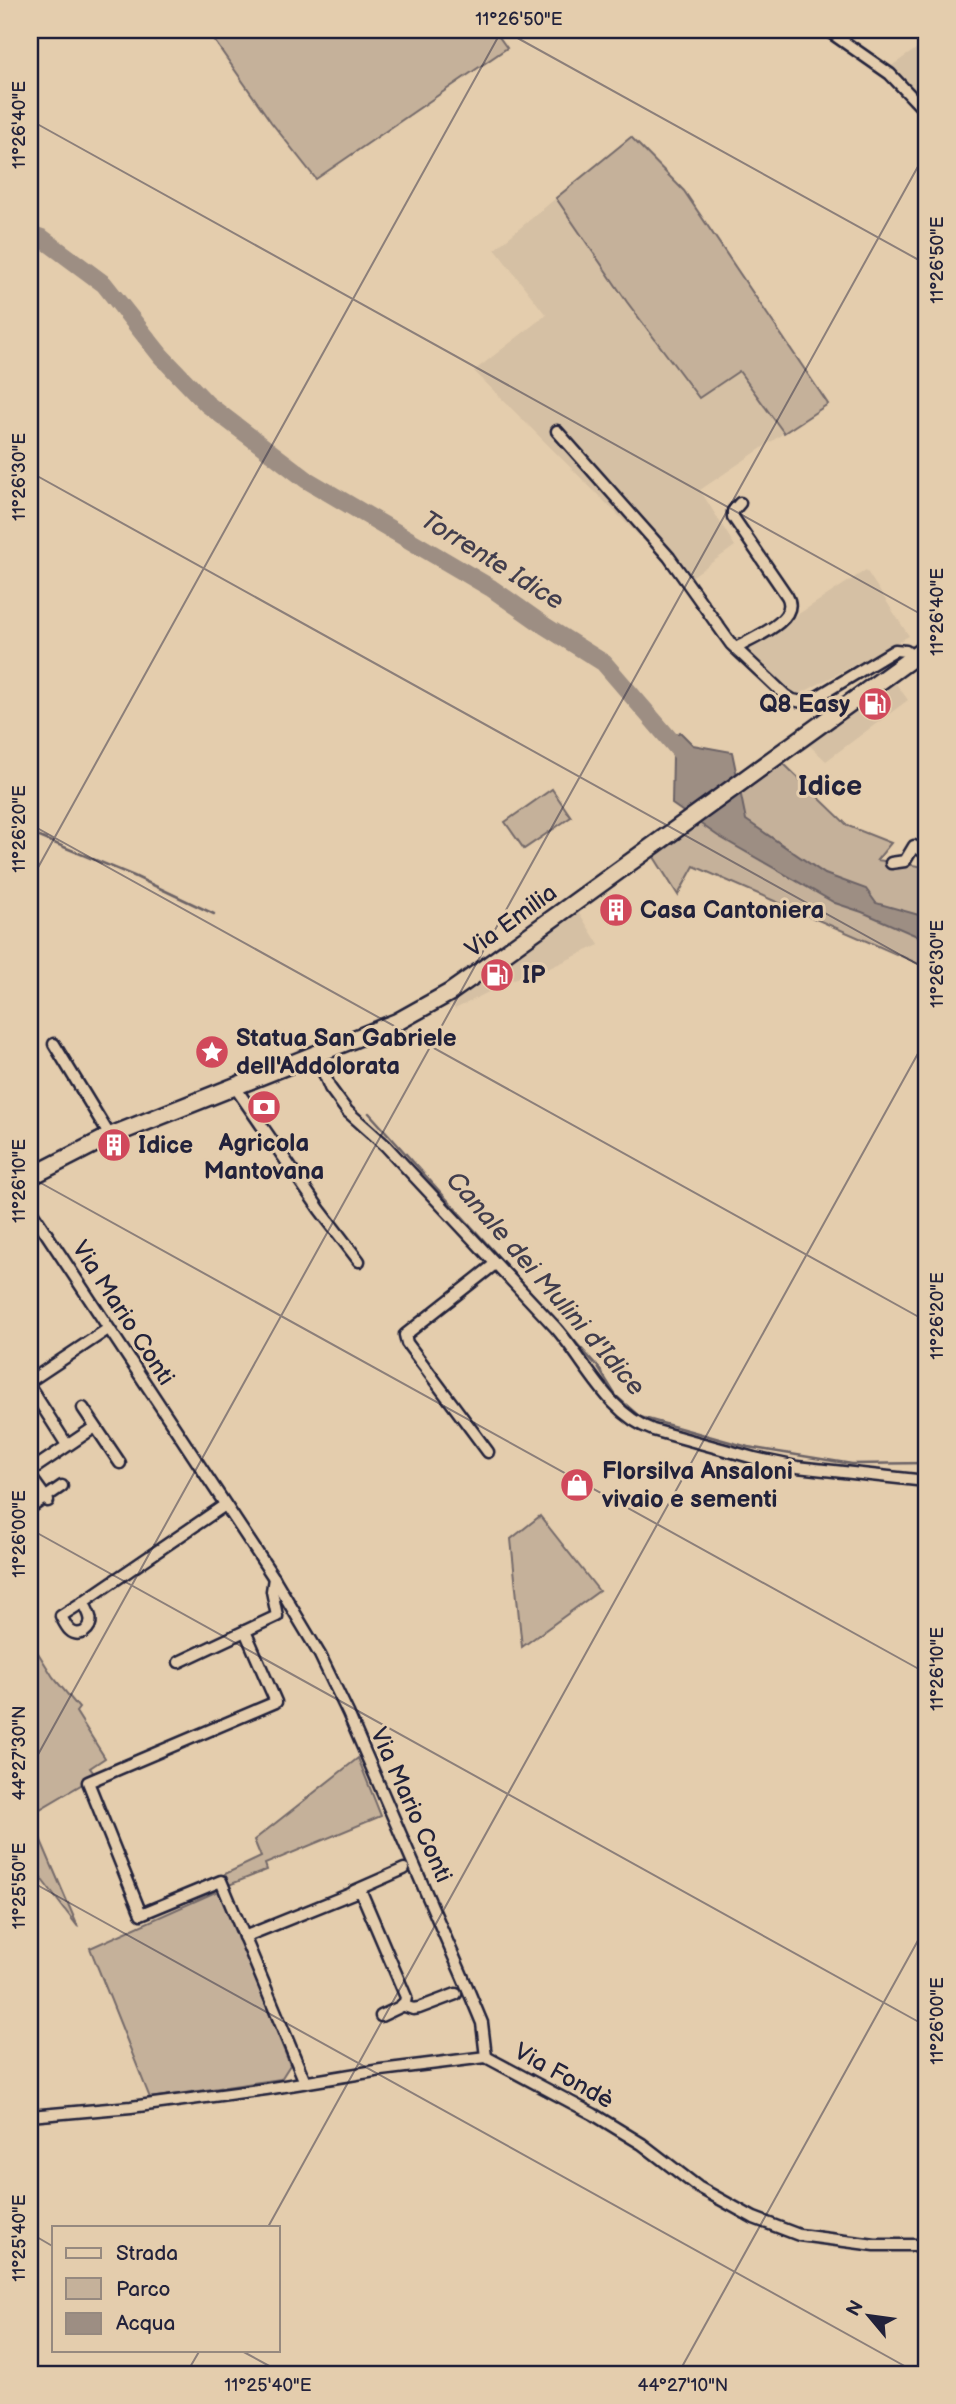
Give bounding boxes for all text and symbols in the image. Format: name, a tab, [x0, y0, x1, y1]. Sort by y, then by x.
text: 11°26'50"E	[475, 9, 563, 30]
text: 11°26'40"E	[9, 81, 30, 169]
text: 11°26'50"E	[927, 216, 948, 304]
text: 11°26'30"E	[9, 433, 30, 521]
water label: Torrente Idice	[415, 505, 569, 617]
text: 11°26'40"E	[927, 568, 948, 656]
fuel station icon: Q8 Easy	[856, 685, 894, 723]
place label: Q8 Easy	[759, 690, 850, 719]
district label: Idice	[798, 770, 862, 803]
text: 11°26'20"E	[9, 785, 30, 873]
street label: Via Emilia	[459, 878, 563, 964]
building icon: Casa Cantoniera	[597, 891, 635, 929]
place label: Casa Cantoniera	[640, 896, 824, 925]
text: 11°26'30"E	[927, 920, 948, 1008]
fuel station icon: IP	[478, 956, 516, 994]
place label: IP	[522, 961, 545, 990]
place label: Statua San Gabriele dell'Addolorata	[236, 1024, 457, 1081]
place icon: Statua San Gabriele dell'Addolorata	[193, 1033, 231, 1071]
bank icon: Agricola Mantovana	[245, 1088, 283, 1126]
building icon: Idice	[95, 1126, 133, 1164]
place label: Agricola Mantovana	[204, 1129, 324, 1186]
place label: Idice	[138, 1131, 193, 1160]
text: 11°26'10"E	[9, 1139, 30, 1223]
water label: Canale dei Mulini d'Idice	[439, 1165, 651, 1403]
street label: Via Mario Conti	[66, 1235, 180, 1391]
text: 11°26'20"E	[927, 1272, 948, 1360]
place label: Florsilva Ansaloni vivaio e sementi	[601, 1457, 793, 1514]
shop icon: Florsilva Ansaloni vivaio e sementi	[558, 1466, 596, 1504]
text: 11°26'00"E	[9, 1490, 30, 1578]
text: 11°26'10"E	[927, 1627, 948, 1711]
text: 44°27'30"N	[9, 1706, 30, 1800]
street label: Via Mario Conti	[364, 1723, 458, 1887]
text: 11°25'50"E	[9, 1843, 30, 1929]
text: 11°26'00"E	[927, 1977, 948, 2065]
street label: Via Fondè	[509, 2037, 619, 2115]
text: 11°25'40"E	[9, 2194, 30, 2282]
legend	[52, 2226, 280, 2352]
text: Strada	[116, 2241, 178, 2266]
text: Parco	[116, 2277, 171, 2302]
north arrow	[834, 2282, 904, 2352]
text: N	[842, 2297, 869, 2320]
text: Acqua	[116, 2311, 175, 2336]
text: 11°25'40"E	[224, 2375, 312, 2396]
text: 44°27'10"N	[638, 2375, 728, 2396]

